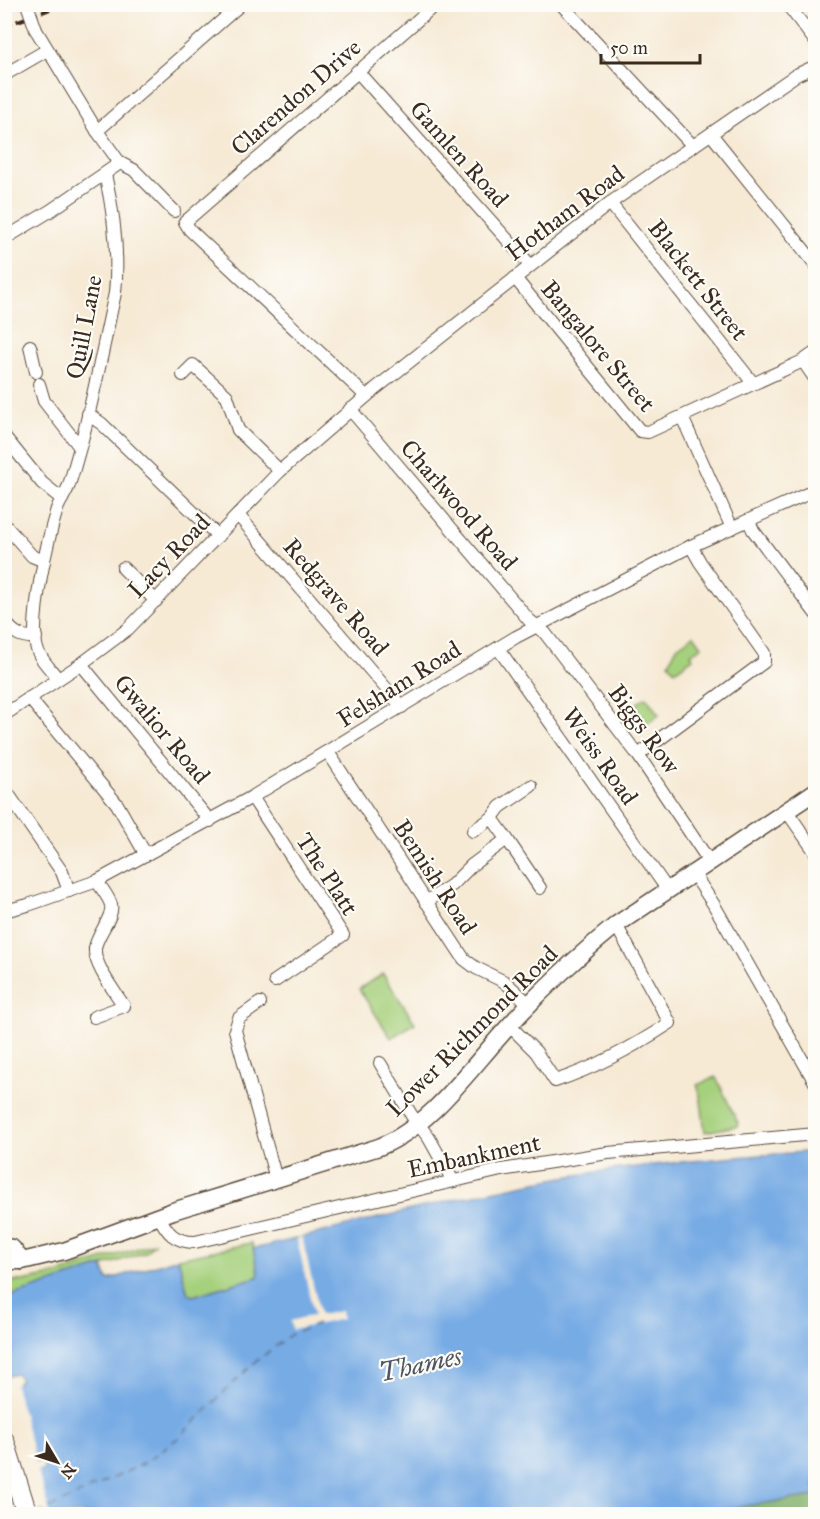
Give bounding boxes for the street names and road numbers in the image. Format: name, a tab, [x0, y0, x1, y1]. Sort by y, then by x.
street label: Clarendon Drive	[225, 32, 367, 162]
street label: Gamlen Road	[403, 94, 515, 214]
street label: Hotham Road	[500, 159, 630, 267]
street label: Blackett Street	[641, 213, 755, 347]
street label: Quill Lane	[59, 272, 109, 382]
street label: Bangalore Street	[534, 274, 662, 418]
street label: Charlwood Road	[394, 433, 524, 577]
street label: Lacy Road	[122, 508, 216, 604]
street label: Redgrave Road	[277, 532, 395, 662]
street label: Felsham Road	[332, 634, 466, 734]
street label: Gwalior Road	[108, 668, 216, 790]
street label: Biggs Row	[602, 678, 687, 781]
street label: Weiss Road	[556, 701, 644, 811]
street label: Bemish Road	[387, 814, 483, 940]
street label: The Platt	[289, 827, 365, 921]
street label: Lower Richmond Road	[380, 939, 564, 1123]
street label: Embankment	[405, 1127, 543, 1185]

